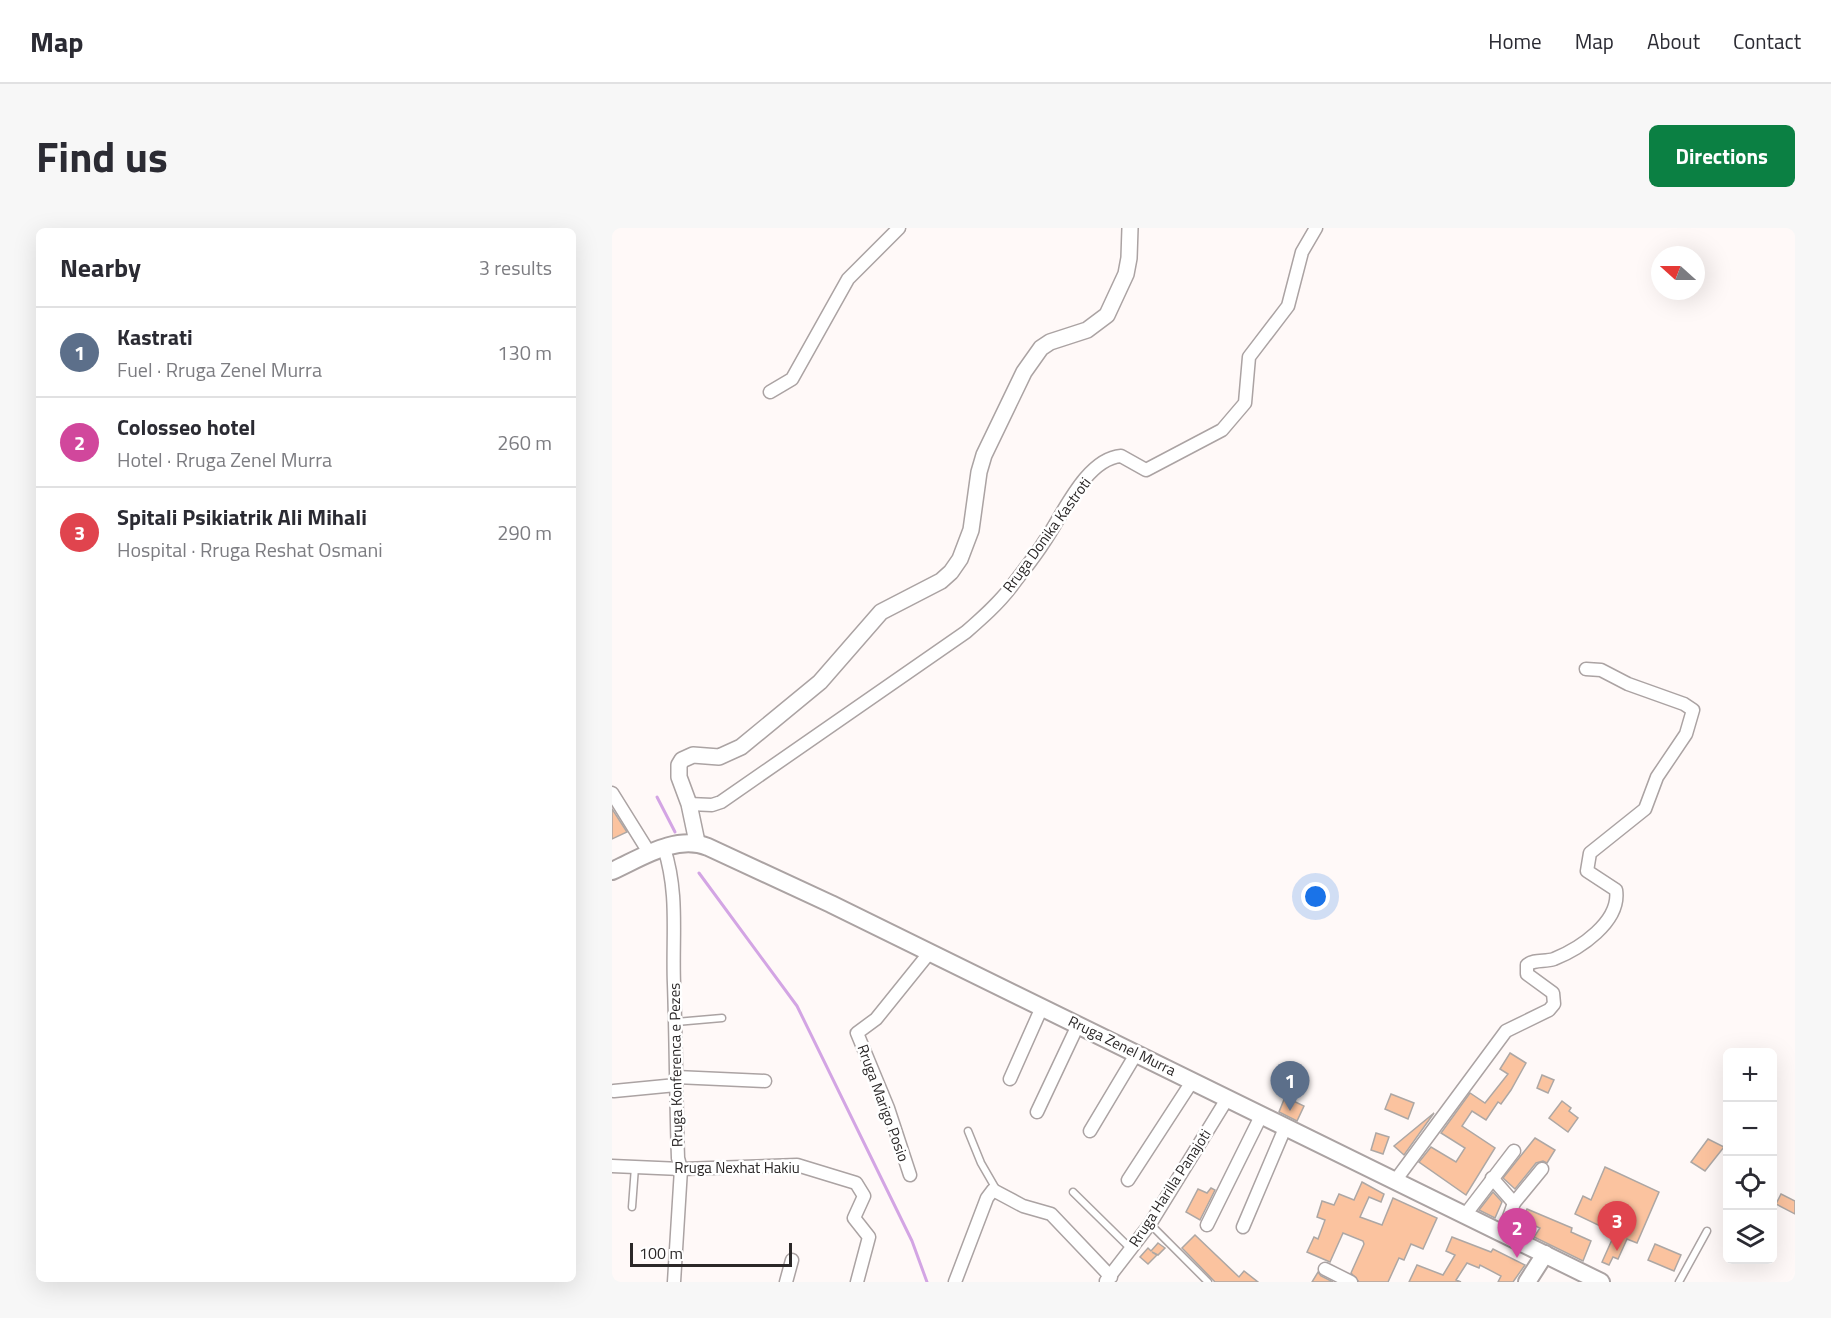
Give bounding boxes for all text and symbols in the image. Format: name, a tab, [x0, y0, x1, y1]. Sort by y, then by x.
text: Map	[30, 20, 84, 63]
text: Home	[1488, 25, 1542, 57]
text: Map	[1575, 25, 1614, 57]
text: About	[1647, 25, 1700, 57]
text: Contact	[1733, 25, 1801, 57]
text: Find us	[36, 124, 168, 188]
button: Directions	[1649, 125, 1795, 187]
north arrow	[1651, 246, 1705, 300]
text: Nearby	[60, 248, 141, 287]
text: 3 results	[479, 252, 552, 283]
text: Kastrati	[117, 320, 193, 354]
text: 1	[74, 337, 85, 368]
text: 130 m	[497, 337, 552, 368]
text: Fuel · Rruga Zenel Murra	[117, 354, 322, 385]
text: Colosseo hotel	[117, 410, 256, 444]
text: 2	[74, 427, 85, 458]
text: 260 m	[497, 427, 552, 458]
text: Hotel · Rruga Zenel Murra	[117, 444, 332, 475]
street label: Rruga Donika Kastroti	[997, 472, 1096, 597]
text: Spitali Psikiatrik Ali Mihali	[117, 500, 367, 534]
text: 3	[74, 517, 85, 548]
text: 290 m	[497, 517, 552, 548]
text: Hospital · Rruga Reshat Osmani	[117, 534, 383, 565]
your location	[1301, 882, 1330, 911]
street label: Rruga Konferenca e Pezes	[663, 983, 688, 1147]
street label: Rruga Zenel Murra	[1064, 1010, 1180, 1082]
street label: Rruga Marigo Posio	[852, 1041, 915, 1165]
map controls	[1723, 1048, 1777, 1264]
button: +	[1723, 1048, 1777, 1102]
pin: 1	[1270, 1062, 1310, 1111]
button: −	[1723, 1102, 1777, 1156]
street label: Rruga Harilla Panajoti	[1123, 1124, 1216, 1251]
street label: Rruga Nexhat Hakiu	[674, 1156, 800, 1179]
button: locate	[1723, 1156, 1777, 1210]
pin: 3	[1598, 1202, 1636, 1251]
pin: 2	[1498, 1208, 1536, 1258]
button: layers	[1723, 1210, 1777, 1264]
scale bar	[630, 1240, 792, 1268]
text: 100 m	[639, 1241, 683, 1265]

